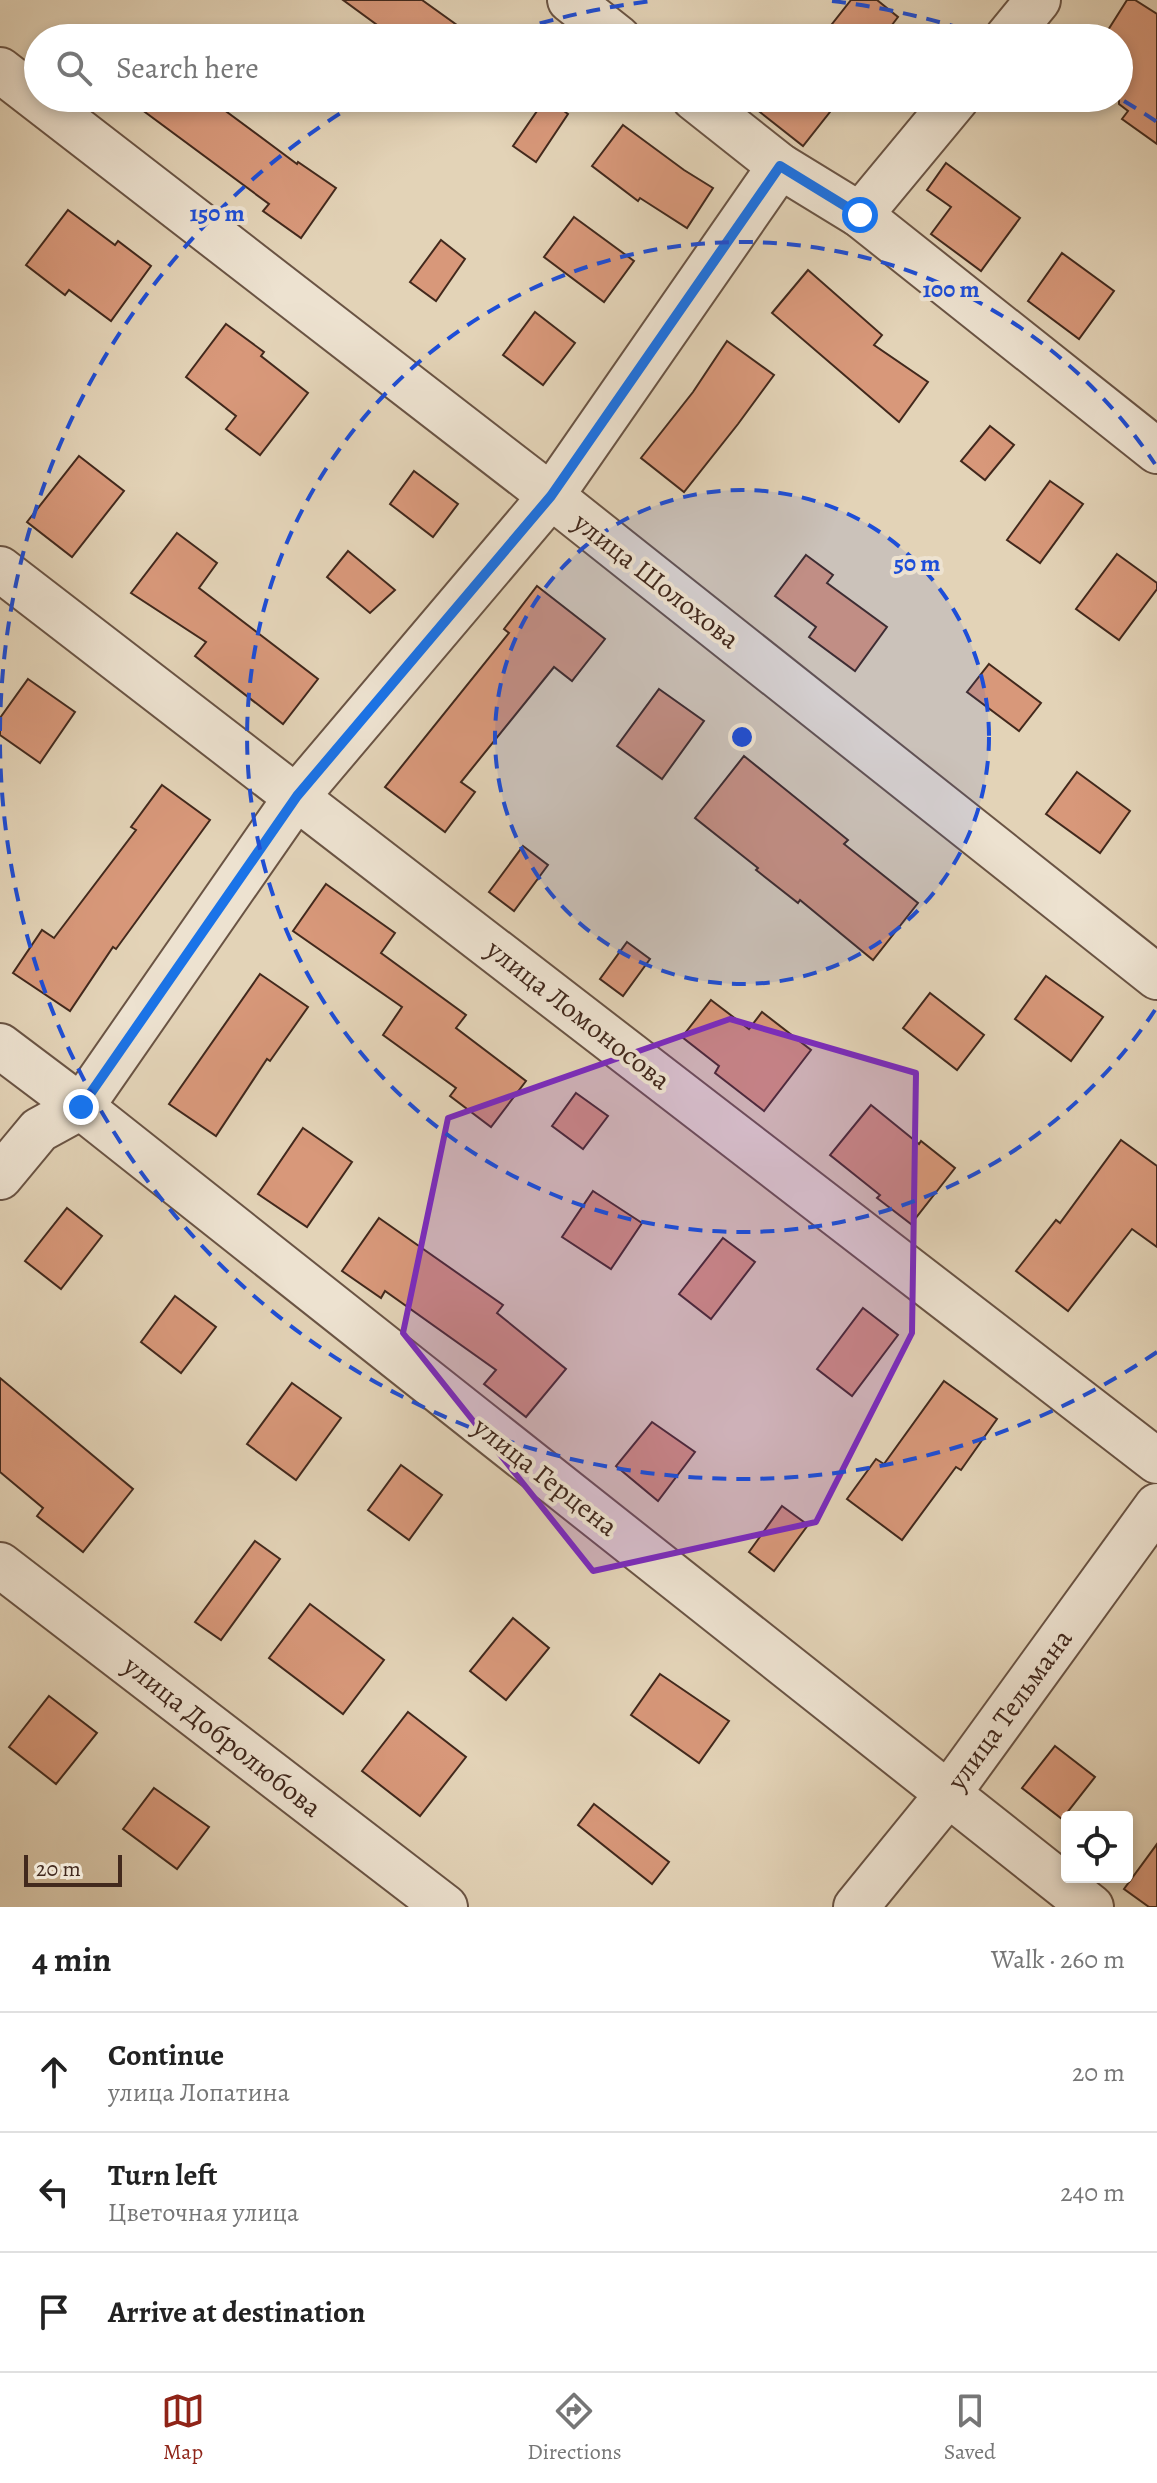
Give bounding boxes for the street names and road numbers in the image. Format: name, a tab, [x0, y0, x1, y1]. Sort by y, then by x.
street label: улица Шолохова	[564, 503, 748, 658]
street label: улица Ломоносова	[478, 930, 679, 1099]
street label: улица Герцена	[464, 1408, 626, 1545]
street label: улица Тельмана	[938, 1621, 1081, 1799]
street label: улица Добролюбова	[114, 1647, 330, 1826]

